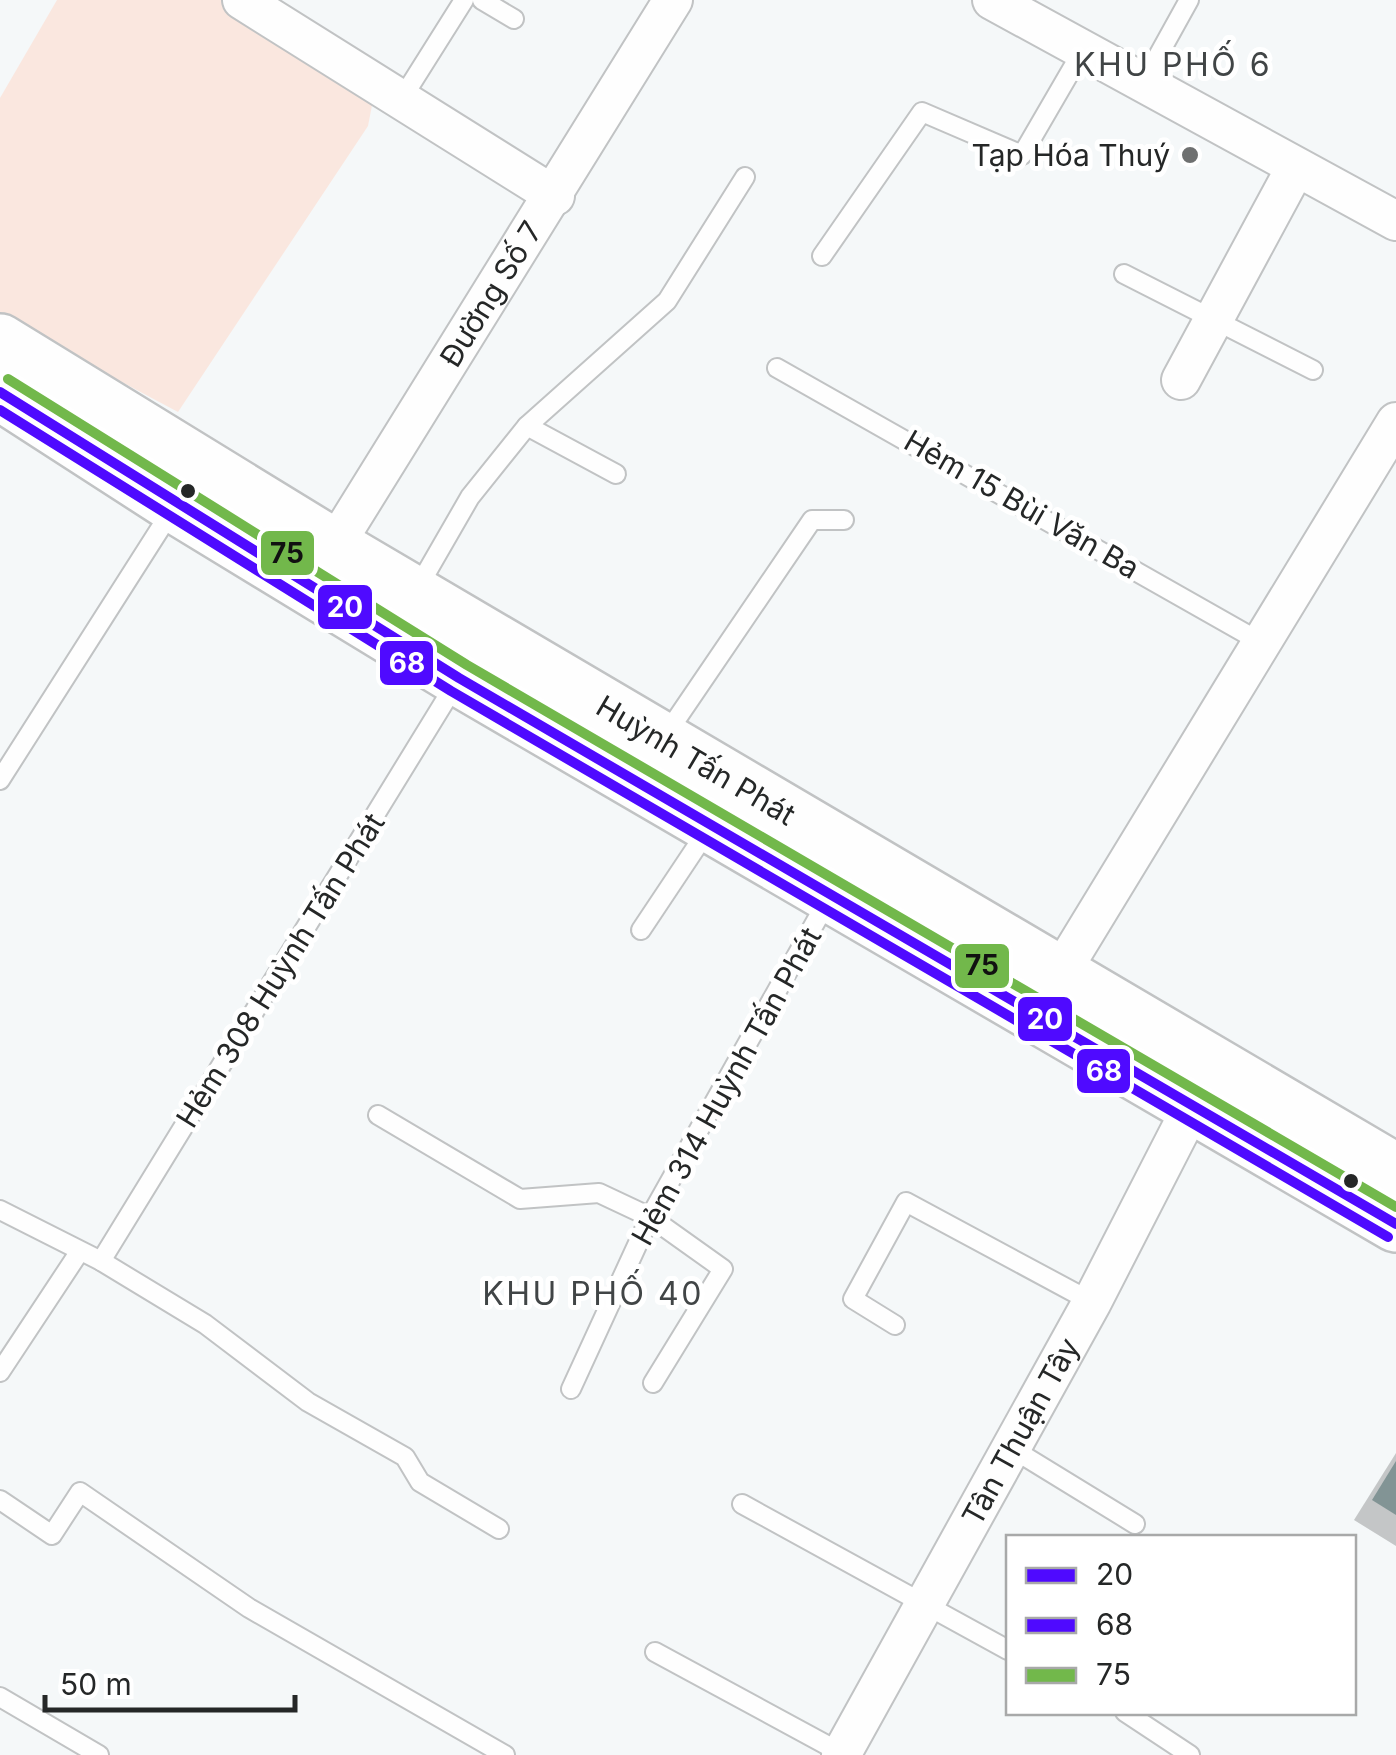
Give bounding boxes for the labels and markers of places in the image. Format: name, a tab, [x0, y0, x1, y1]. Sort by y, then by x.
place label: Tạp Hóa Thuý	[972, 137, 1170, 173]
marker: Tạp Hóa Thuý	[1179, 144, 1201, 166]
unlabelled marker	[178, 481, 198, 501]
unlabelled marker	[1341, 1171, 1361, 1191]

